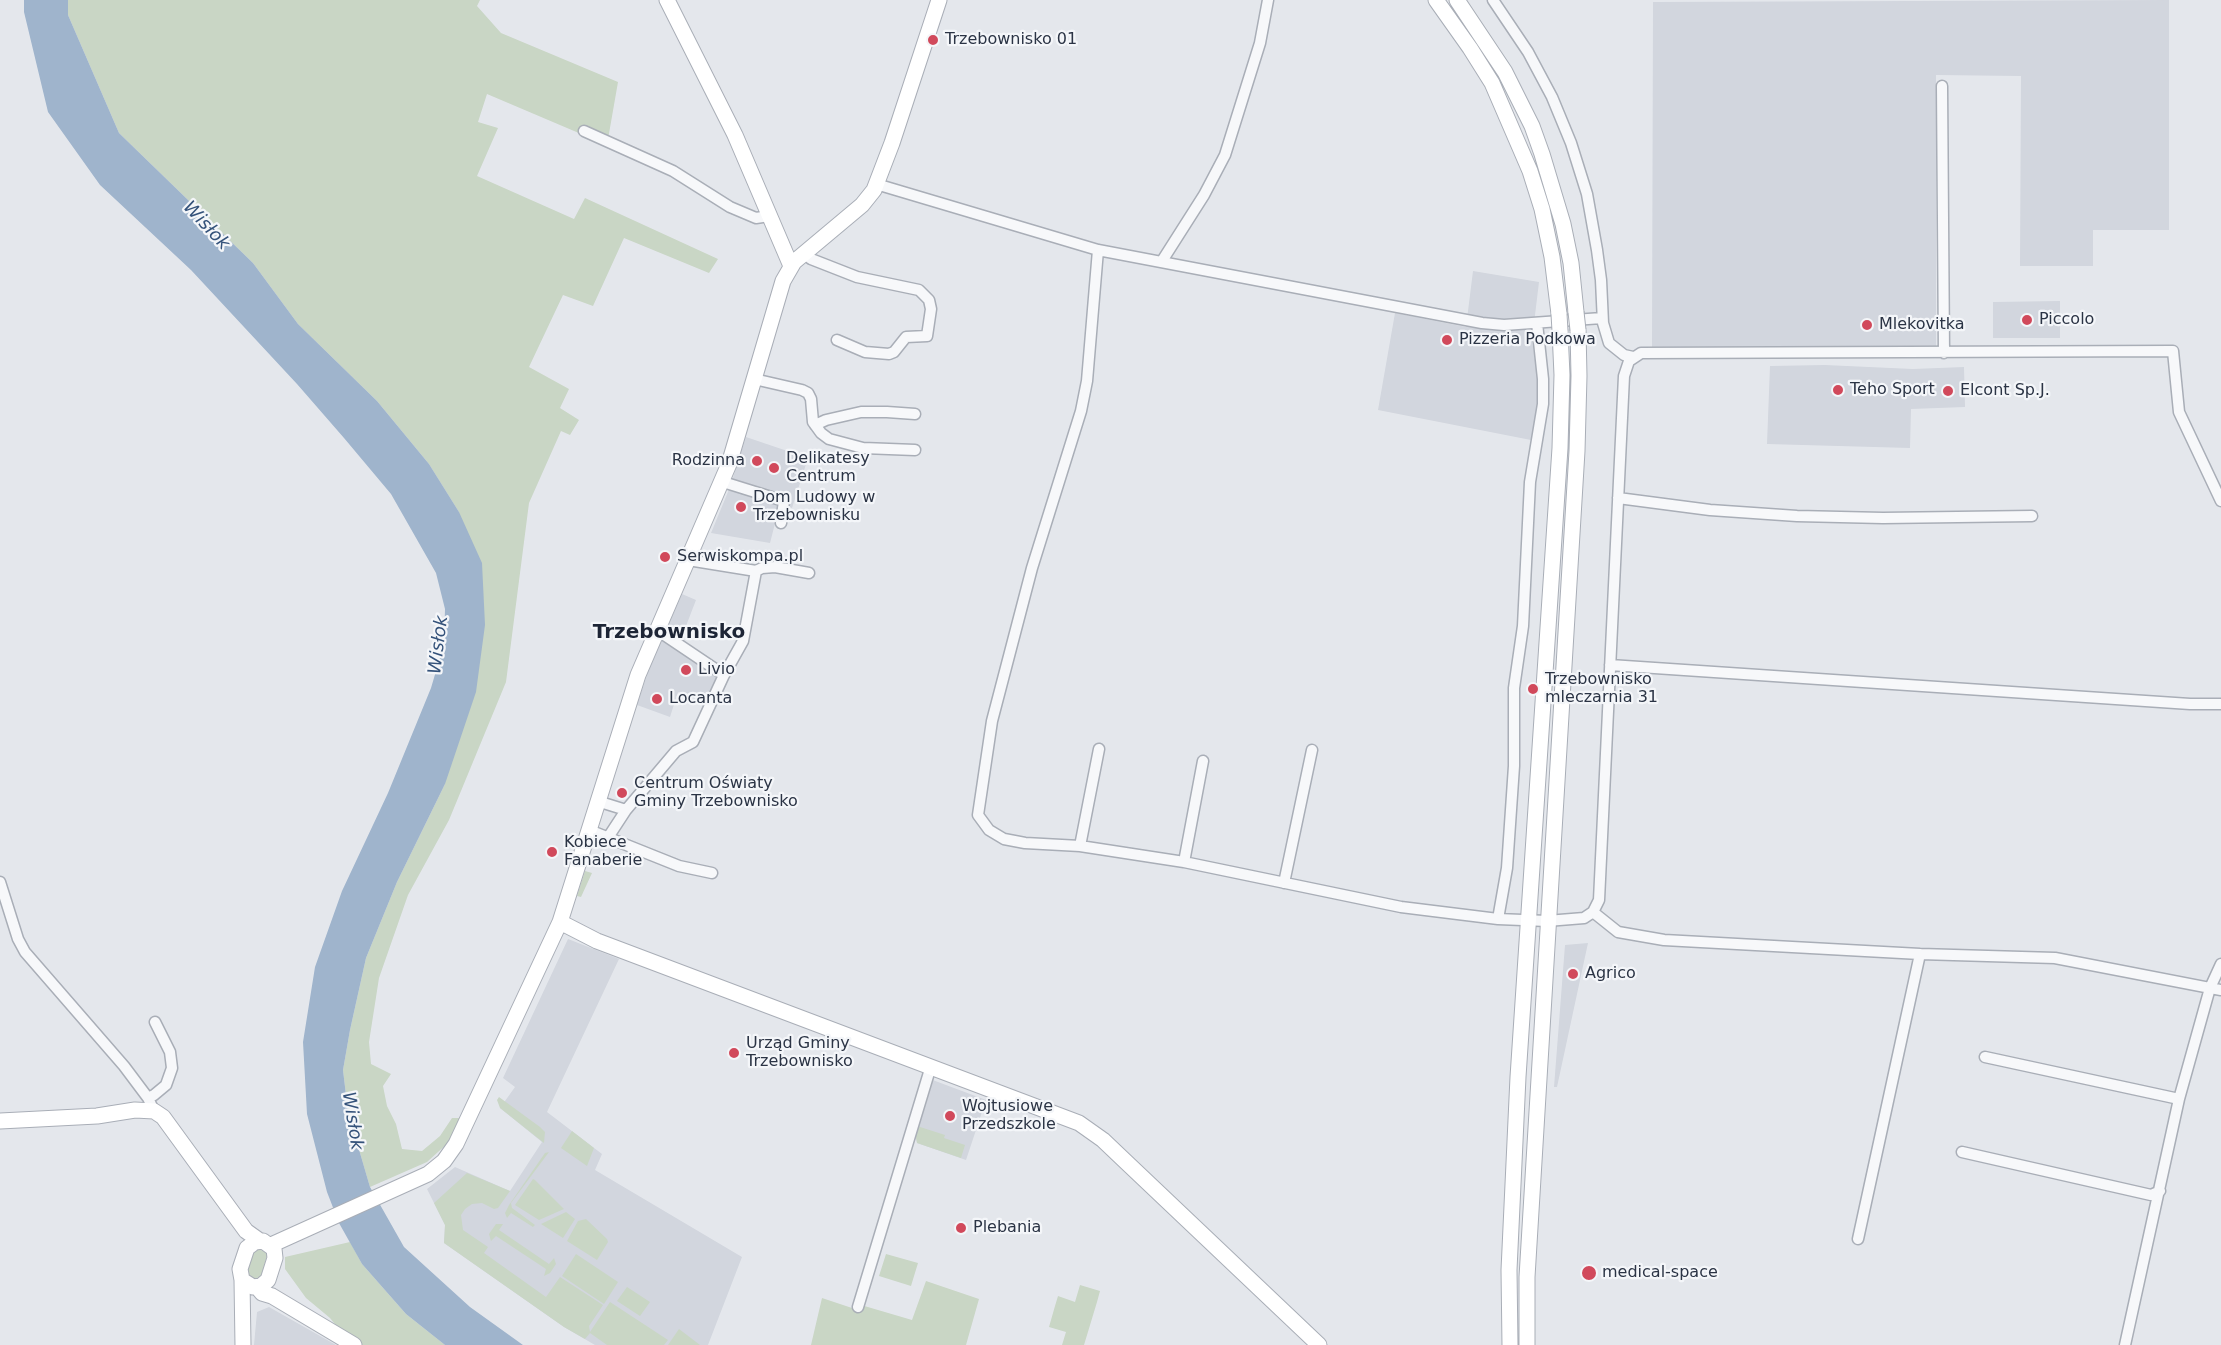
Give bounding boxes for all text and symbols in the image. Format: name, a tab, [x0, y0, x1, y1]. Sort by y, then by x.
place label: Trzebownisko 01	[945, 30, 1077, 50]
marker: Trzebownisko 01	[926, 33, 940, 47]
water label: Wisłok	[178, 197, 234, 255]
place label: Piccolo	[2039, 310, 2094, 330]
marker: Piccolo	[2020, 313, 2034, 327]
place label: Mlekovitka	[1879, 315, 1965, 335]
marker: Mlekovitka	[1860, 318, 1874, 332]
place label: Pizzeria Podkowa	[1459, 330, 1596, 350]
marker: Pizzeria Podkowa	[1440, 333, 1454, 347]
place label: Teho Sport	[1850, 380, 1935, 400]
place label: Elcont Sp.J.	[1960, 381, 2050, 401]
marker: Teho Sport	[1831, 383, 1845, 397]
marker: Elcont Sp.J.	[1941, 384, 1955, 398]
place label: Delikatesy Centrum	[786, 449, 870, 487]
place label: Rodzinna	[672, 451, 745, 471]
marker: Rodzinna	[750, 454, 764, 468]
marker: Delikatesy Centrum	[767, 461, 781, 475]
place label: Dom Ludowy w Trzebownisku	[753, 488, 875, 526]
marker: Dom Ludowy w Trzebownisku	[734, 500, 748, 514]
place label: Serwiskompa.pl	[677, 547, 803, 567]
marker: Serwiskompa.pl	[658, 550, 672, 564]
water label: Wisłok	[425, 615, 453, 675]
district label: Trzebownisko	[593, 621, 745, 645]
place label: Livio	[698, 660, 735, 680]
marker: Livio	[679, 663, 693, 677]
place label: Trzebownisko mleczarnia 31	[1545, 670, 1658, 708]
marker: Trzebownisko mleczarnia 31	[1526, 682, 1540, 696]
place label: Locanta	[669, 689, 732, 709]
marker: Locanta	[650, 692, 664, 706]
place label: Centrum Oświaty Gminy Trzebownisko	[634, 774, 798, 812]
marker: Centrum Oświaty Gminy Trzebownisko	[615, 786, 629, 800]
place label: Kobiece Fanaberie	[564, 833, 642, 871]
marker: Kobiece Fanaberie	[545, 845, 559, 859]
place label: Agrico	[1585, 964, 1636, 984]
marker: Agrico	[1566, 967, 1580, 981]
place label: Urząd Gminy Trzebownisko	[746, 1034, 853, 1072]
marker: Urząd Gminy Trzebownisko	[727, 1046, 741, 1060]
water label: Wisłok	[337, 1090, 367, 1152]
place label: Wojtusiowe Przedszkole	[962, 1097, 1056, 1135]
marker: Wojtusiowe Przedszkole	[943, 1109, 957, 1123]
place label: Plebania	[973, 1218, 1041, 1238]
marker: Plebania	[954, 1221, 968, 1235]
place label: medical-space	[1602, 1263, 1718, 1283]
marker: medical-space	[1580, 1264, 1598, 1282]

